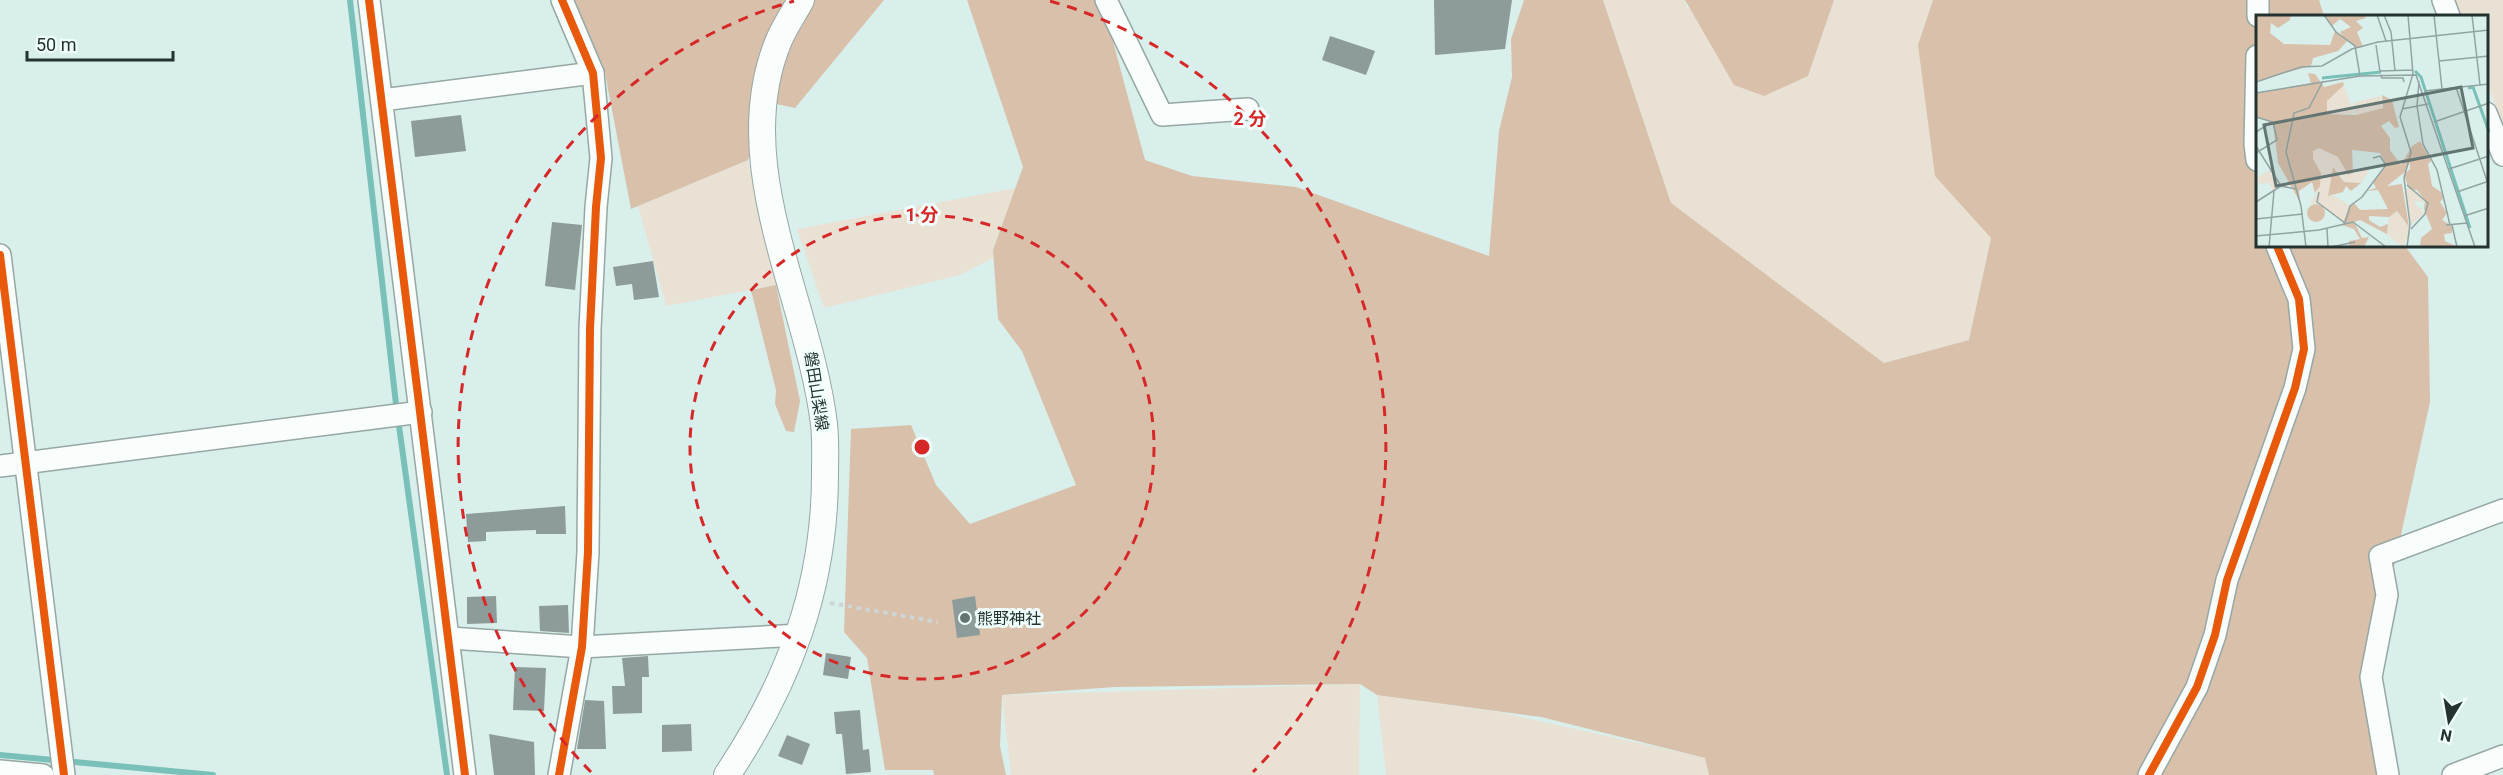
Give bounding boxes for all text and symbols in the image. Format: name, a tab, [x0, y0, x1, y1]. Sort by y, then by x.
inset map	[2256, 15, 2488, 248]
scale bar	[27, 24, 172, 62]
text: 50 m	[36, 34, 76, 55]
text: 2 分	[1234, 108, 1266, 129]
text: 1 分	[906, 204, 938, 225]
street label: 磐田山梨線	[801, 350, 832, 432]
centre of rings	[912, 437, 932, 457]
place label: 熊野神社	[977, 609, 1041, 628]
marker: 熊野神社	[958, 611, 972, 625]
north arrow	[2419, 691, 2479, 751]
text: N	[2439, 725, 2454, 746]

